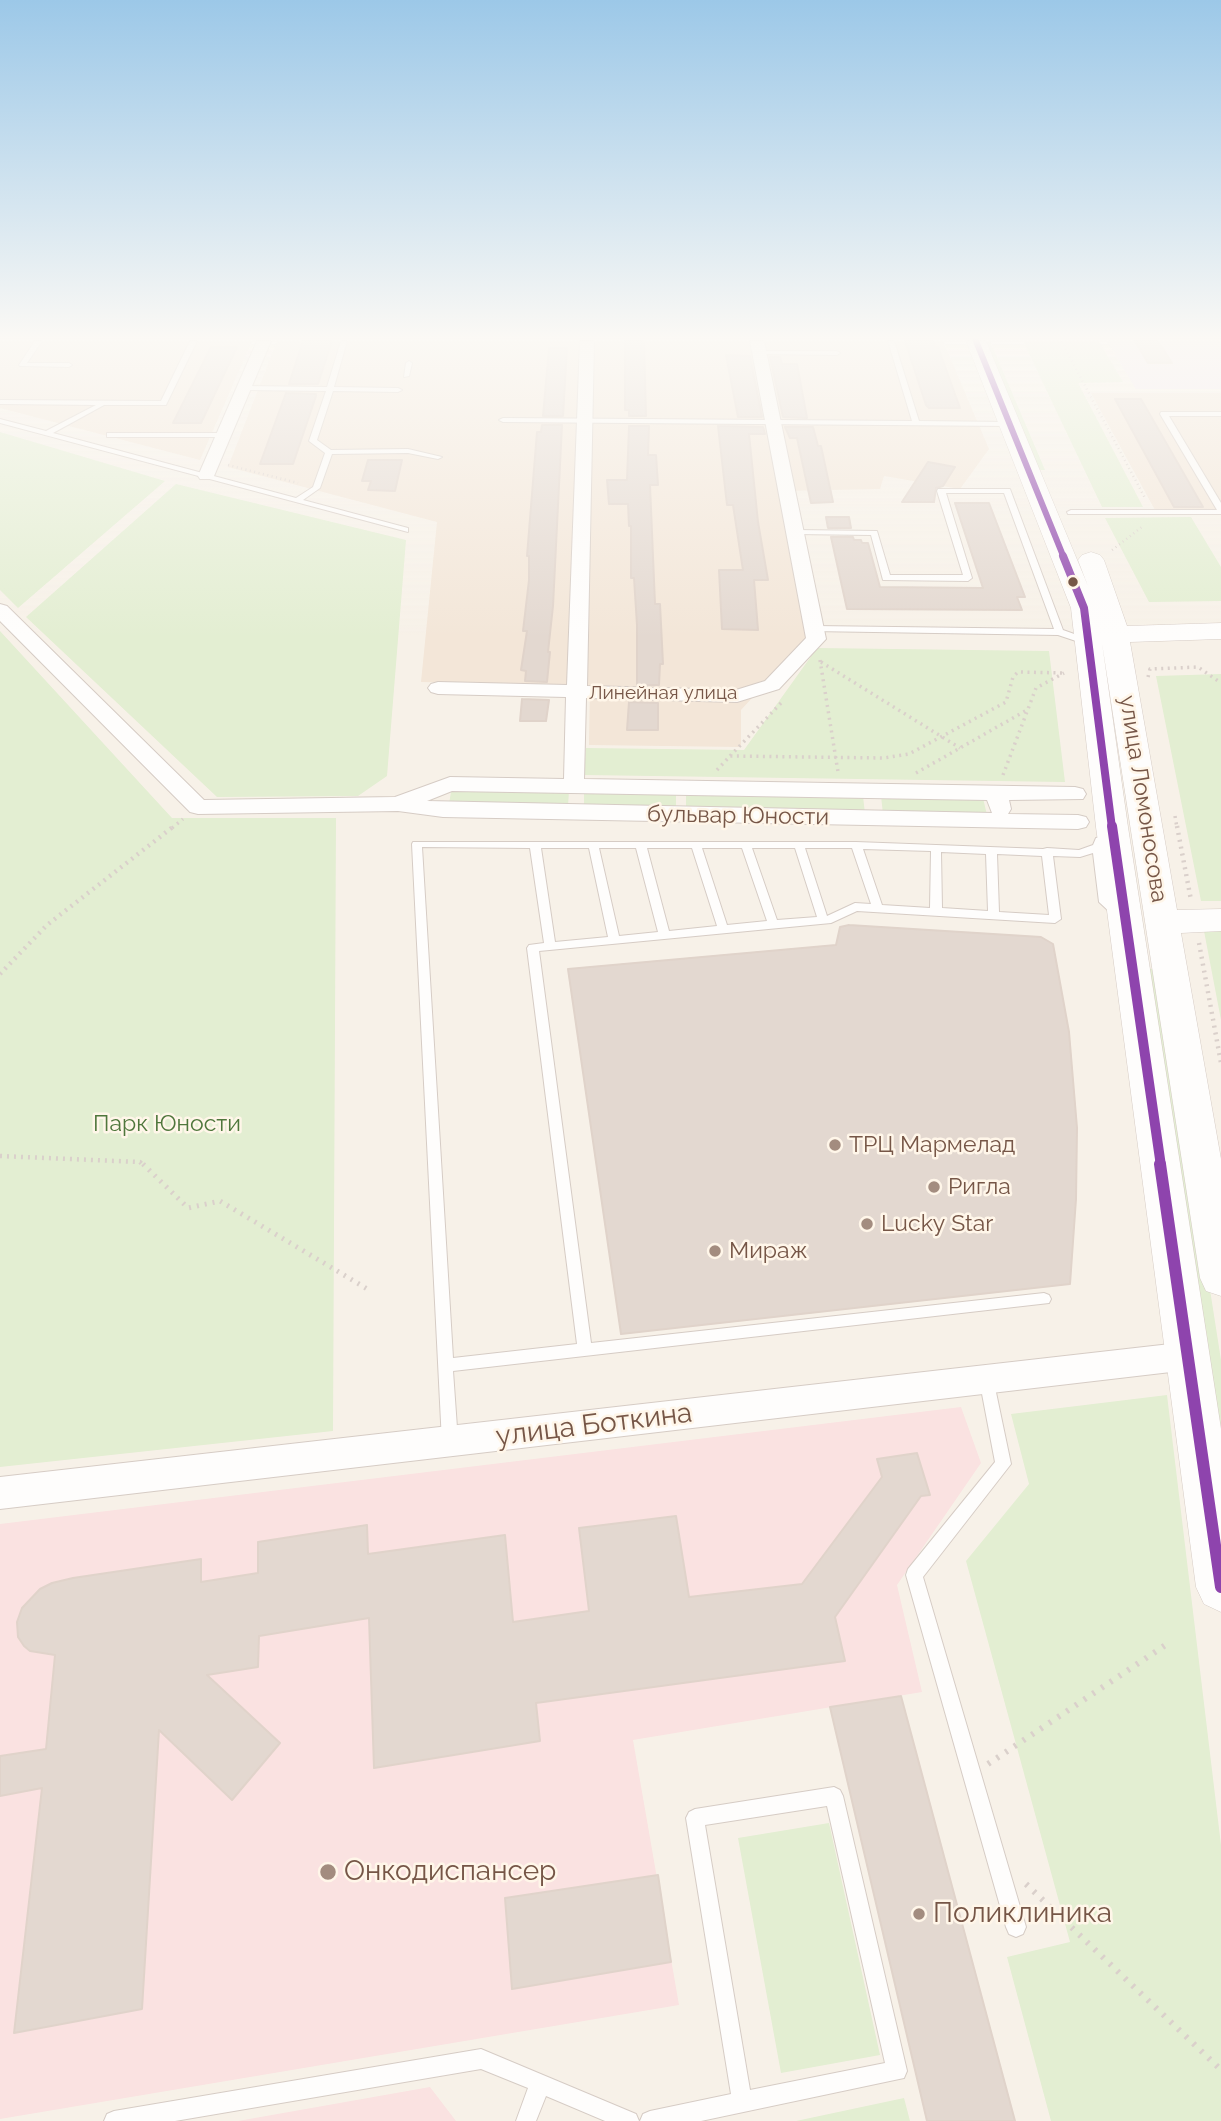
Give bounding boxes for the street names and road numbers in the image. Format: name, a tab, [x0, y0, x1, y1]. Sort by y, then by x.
street label: Линейная улица	[589, 682, 737, 704]
street label: улица Ломоносова	[1113, 693, 1173, 905]
street label: бульвар Юности	[647, 801, 829, 831]
street label: улица Боткина	[494, 1396, 694, 1454]

